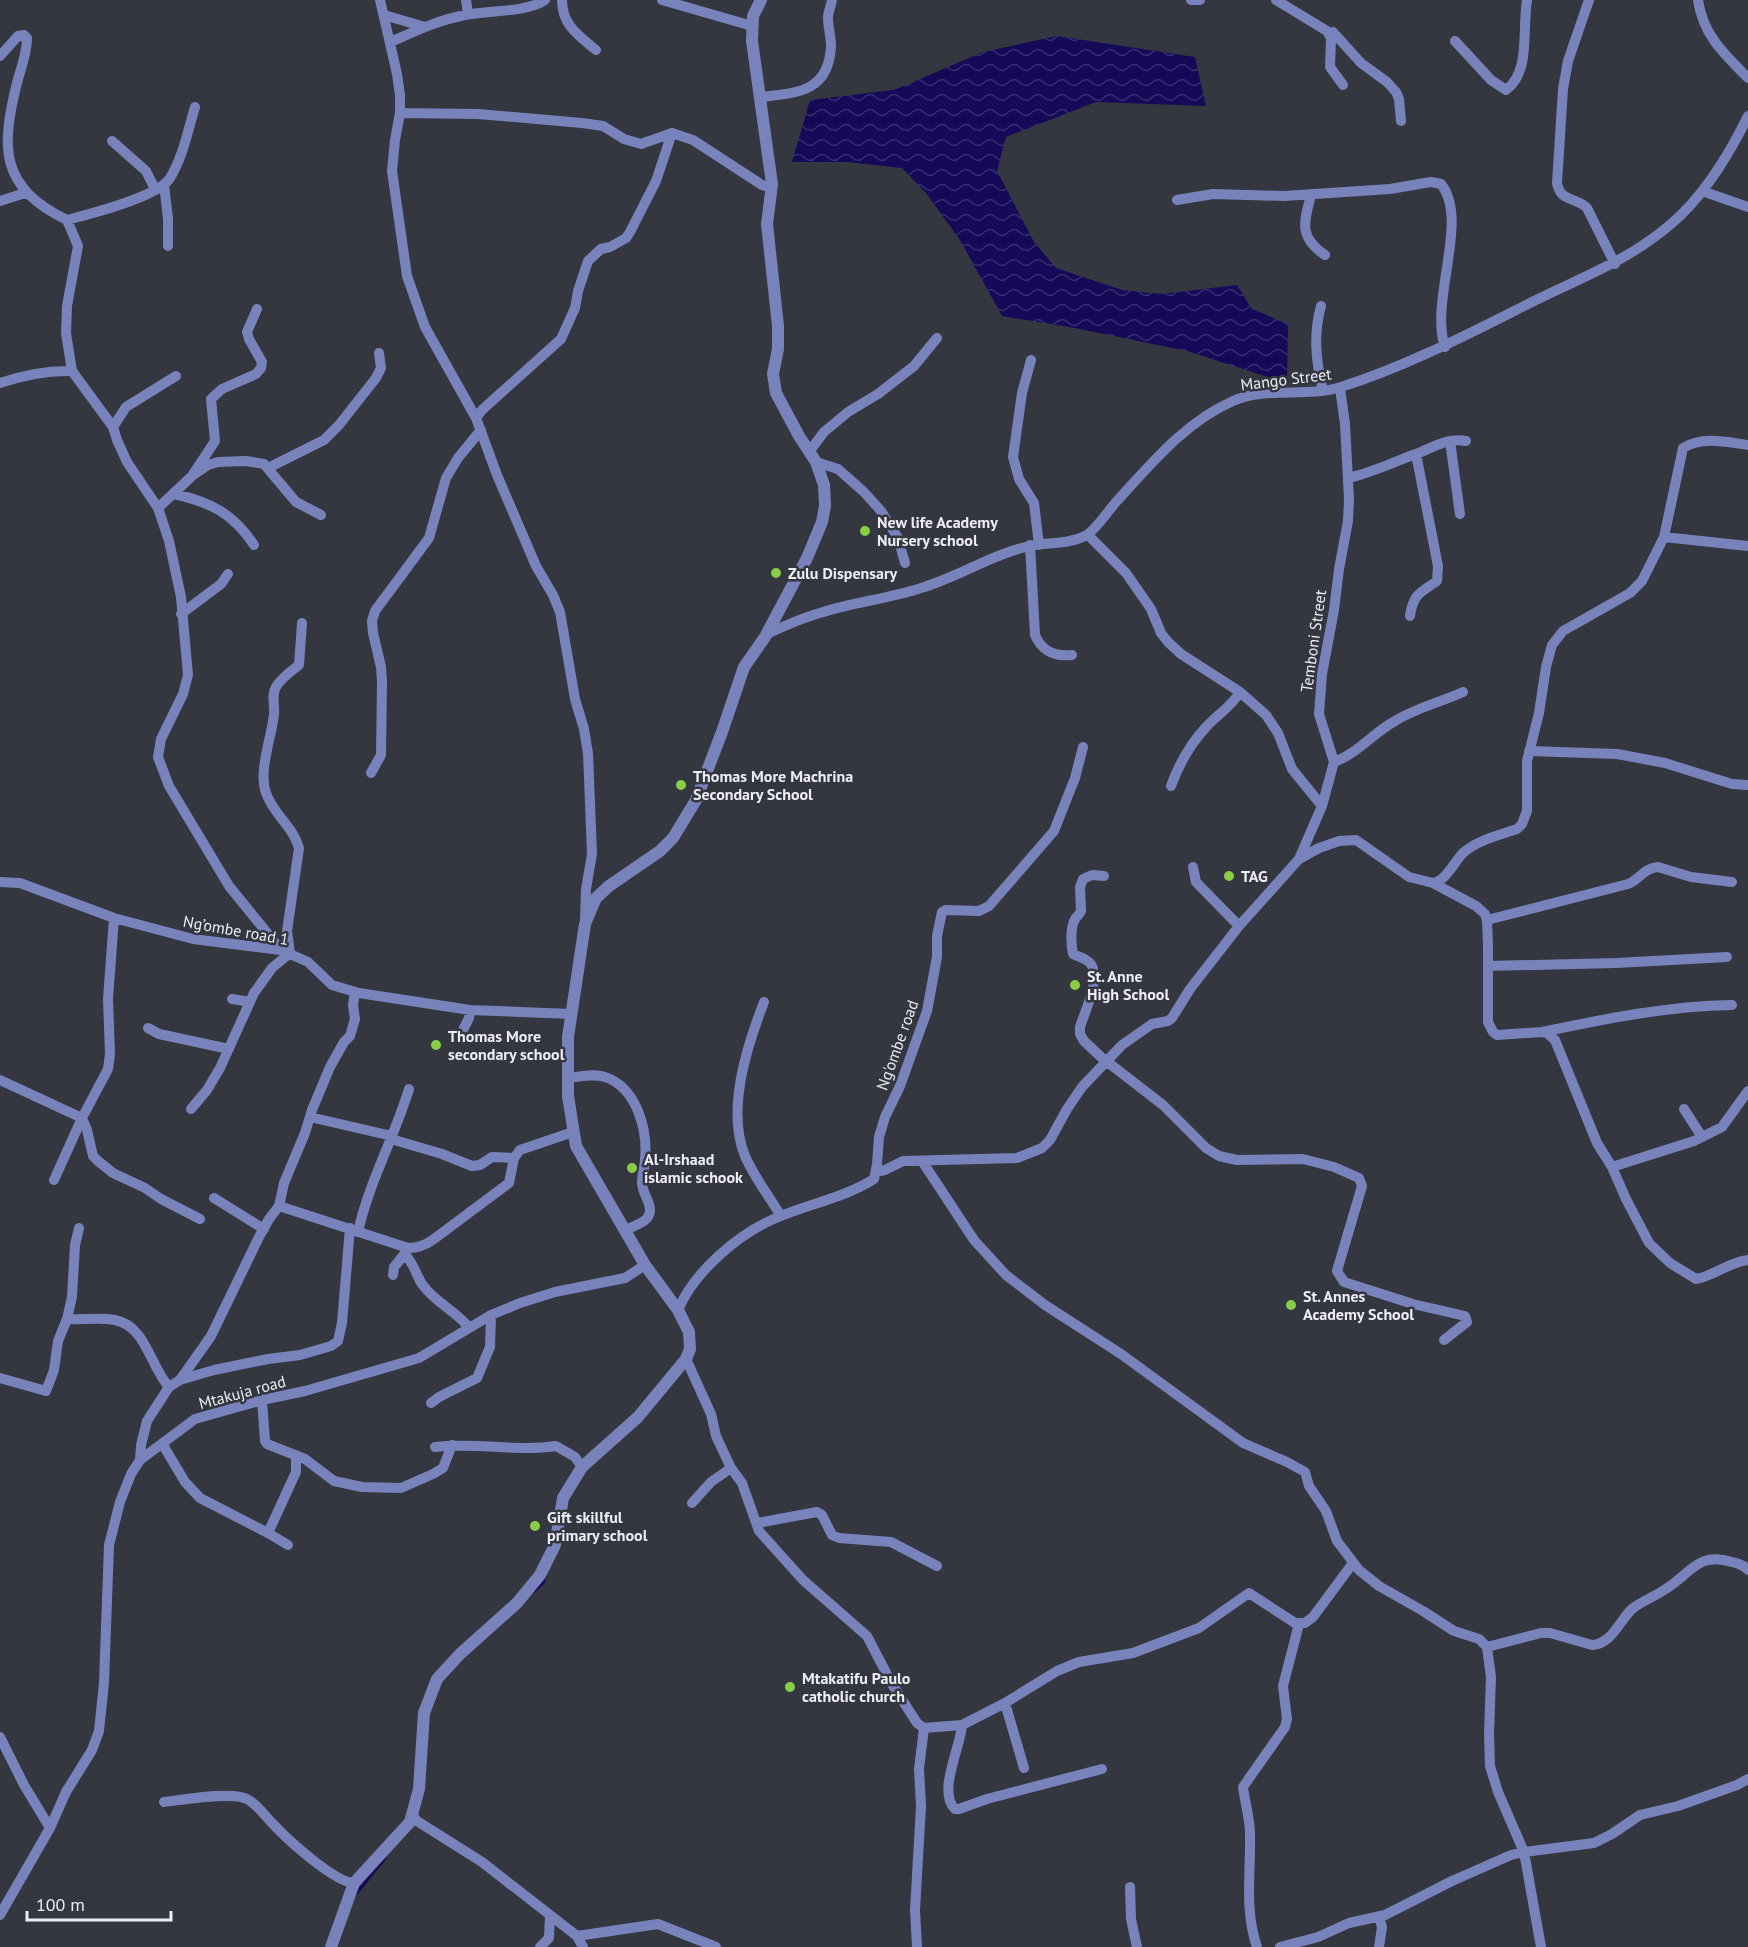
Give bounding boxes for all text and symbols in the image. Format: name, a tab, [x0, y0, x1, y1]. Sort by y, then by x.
street label: Mango Street	[1239, 363, 1333, 395]
place label: New life Academy Nursery school	[877, 512, 998, 550]
marker: New life Academy Nursery school	[858, 524, 872, 538]
place label: Zulu Dispensary	[788, 563, 898, 583]
marker: Zulu Dispensary	[769, 566, 783, 580]
street label: Temboni Street	[1296, 588, 1330, 694]
place label: Thomas More Machrina Secondary School	[693, 766, 853, 804]
marker: Thomas More Machrina Secondary School	[674, 778, 688, 792]
place label: TAG	[1241, 866, 1268, 886]
marker: TAG	[1222, 869, 1236, 883]
street label: Ng’ombe road 1	[182, 911, 290, 949]
place label: St. Anne High School	[1087, 966, 1169, 1004]
marker: St. Anne High School	[1068, 978, 1082, 992]
street label: Ng'ombe road	[871, 997, 923, 1093]
place label: Thomas More secondary school	[448, 1026, 565, 1064]
marker: Thomas More secondary school	[429, 1038, 443, 1052]
place label: Al-Irshaad islamic schook	[644, 1149, 743, 1187]
marker: Al-Irshaad islamic schook	[625, 1161, 639, 1175]
place label: St. Annes Academy School	[1303, 1286, 1414, 1324]
marker: St. Annes Academy School	[1284, 1298, 1298, 1312]
street label: Mtakuja road	[196, 1371, 288, 1413]
place label: Gift skillful primary school	[547, 1507, 648, 1545]
marker: Gift skillful primary school	[528, 1519, 542, 1533]
place label: Mtakatifu Paulo catholic church	[802, 1668, 911, 1706]
marker: Mtakatifu Paulo catholic church	[783, 1680, 797, 1694]
scale bar	[27, 1884, 171, 1922]
text: 100 m	[36, 1893, 85, 1916]

